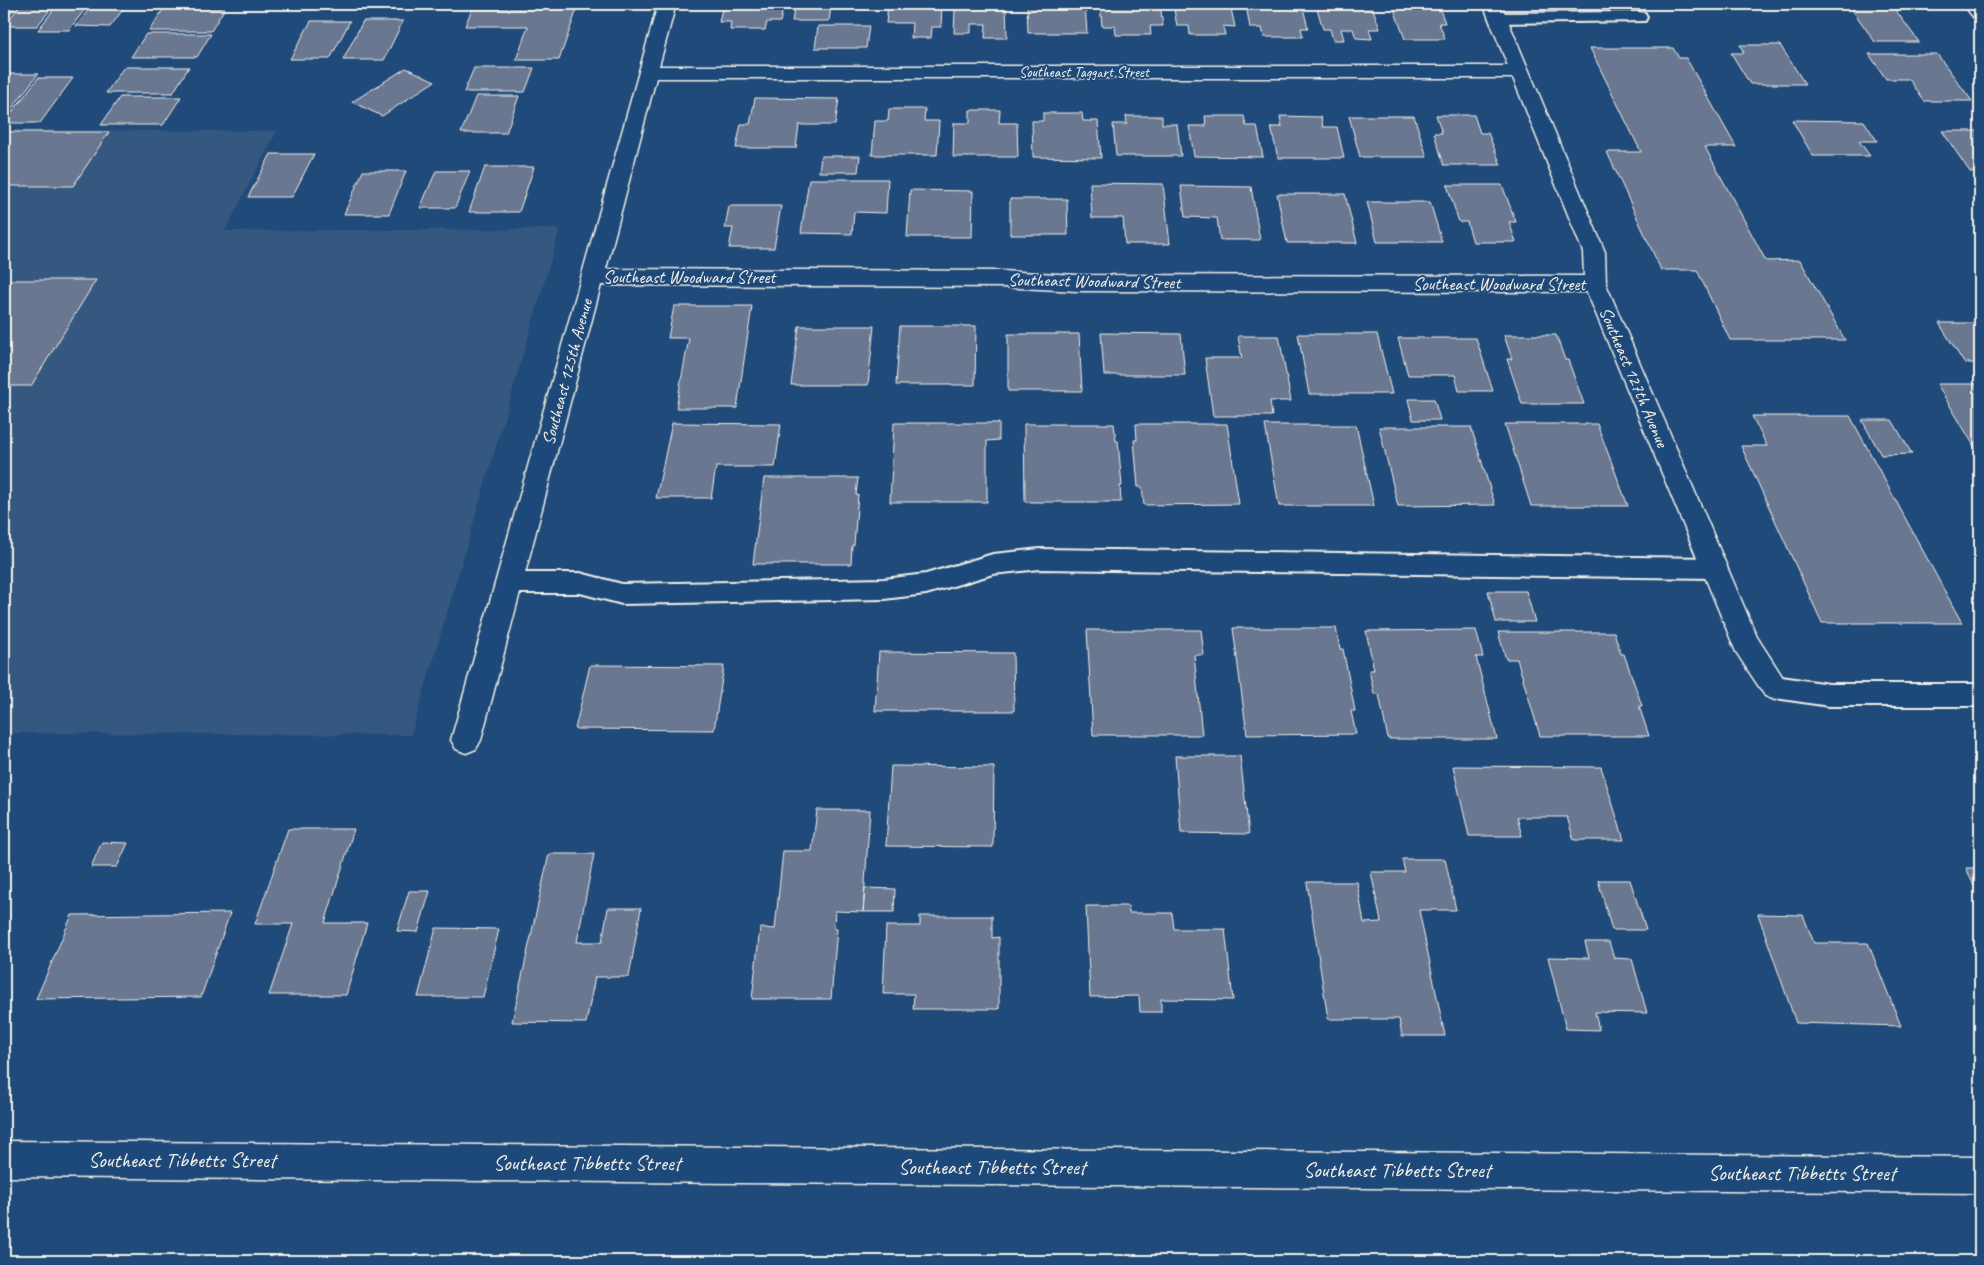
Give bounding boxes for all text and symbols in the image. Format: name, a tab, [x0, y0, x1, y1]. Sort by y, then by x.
street label: Southeast Taggart Street	[1019, 63, 1151, 82]
street label: Southeast Woodward Street	[603, 266, 777, 288]
street label: Southeast Woodward Street	[1008, 268, 1182, 294]
street label: Southeast Woodward Street	[1413, 273, 1587, 295]
street label: Southeast 125th Avenue	[537, 296, 597, 447]
street label: Southeast 127th Avenue	[1595, 304, 1674, 451]
street label: Southeast Tibbetts Street	[88, 1147, 279, 1173]
street label: Southeast Tibbetts Street	[493, 1150, 684, 1176]
street label: Southeast Tibbetts Street	[898, 1154, 1089, 1180]
street label: Southeast Tibbetts Street	[1303, 1157, 1494, 1183]
street label: Southeast Tibbetts Street	[1708, 1160, 1899, 1186]

